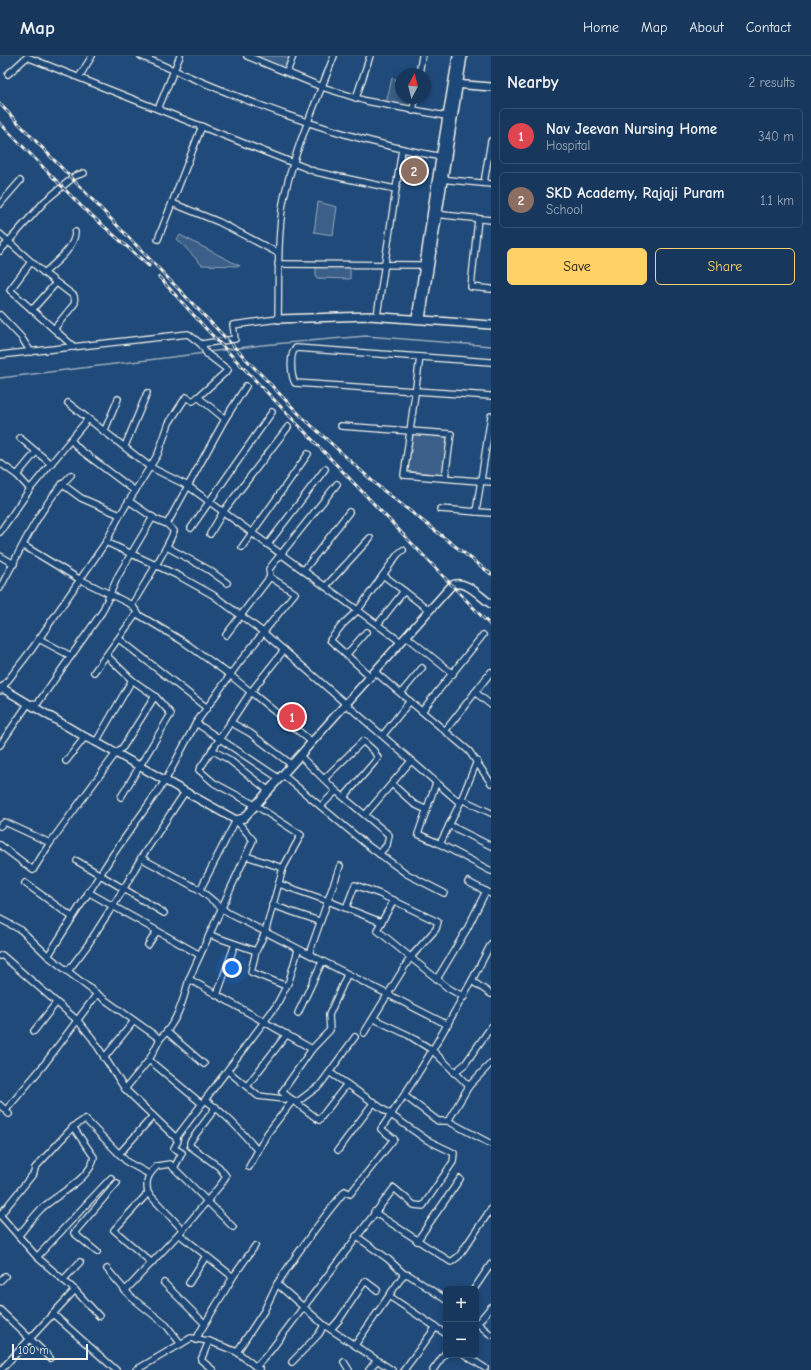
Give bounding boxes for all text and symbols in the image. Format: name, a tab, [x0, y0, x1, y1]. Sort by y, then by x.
text: Map	[20, 17, 55, 39]
text: Home	[583, 19, 619, 36]
text: Map	[641, 19, 667, 36]
text: About	[689, 19, 724, 36]
text: Contact	[746, 19, 791, 36]
north arrow	[395, 68, 431, 104]
text: Nearby	[507, 73, 558, 92]
text: 2 results	[748, 75, 795, 90]
text: Nav Jeevan Nursing Home	[546, 120, 717, 138]
text: 1	[518, 129, 524, 144]
text: 340 m	[758, 129, 794, 144]
text: Hospital	[546, 138, 590, 153]
pin: 2	[401, 156, 427, 186]
text: SKD Academy, Rajaji Puram	[546, 184, 725, 202]
text: 2	[518, 193, 524, 208]
text: 1.1 km	[760, 193, 794, 208]
text: School	[546, 202, 583, 217]
button: Save	[507, 248, 647, 285]
button: Share	[655, 248, 795, 285]
pin: 1	[279, 702, 305, 732]
your location	[222, 958, 242, 978]
map controls	[443, 1286, 479, 1358]
button: +	[443, 1286, 479, 1322]
button: −	[443, 1322, 479, 1358]
scale bar	[12, 1342, 88, 1361]
text: 100 m	[18, 1344, 49, 1357]

